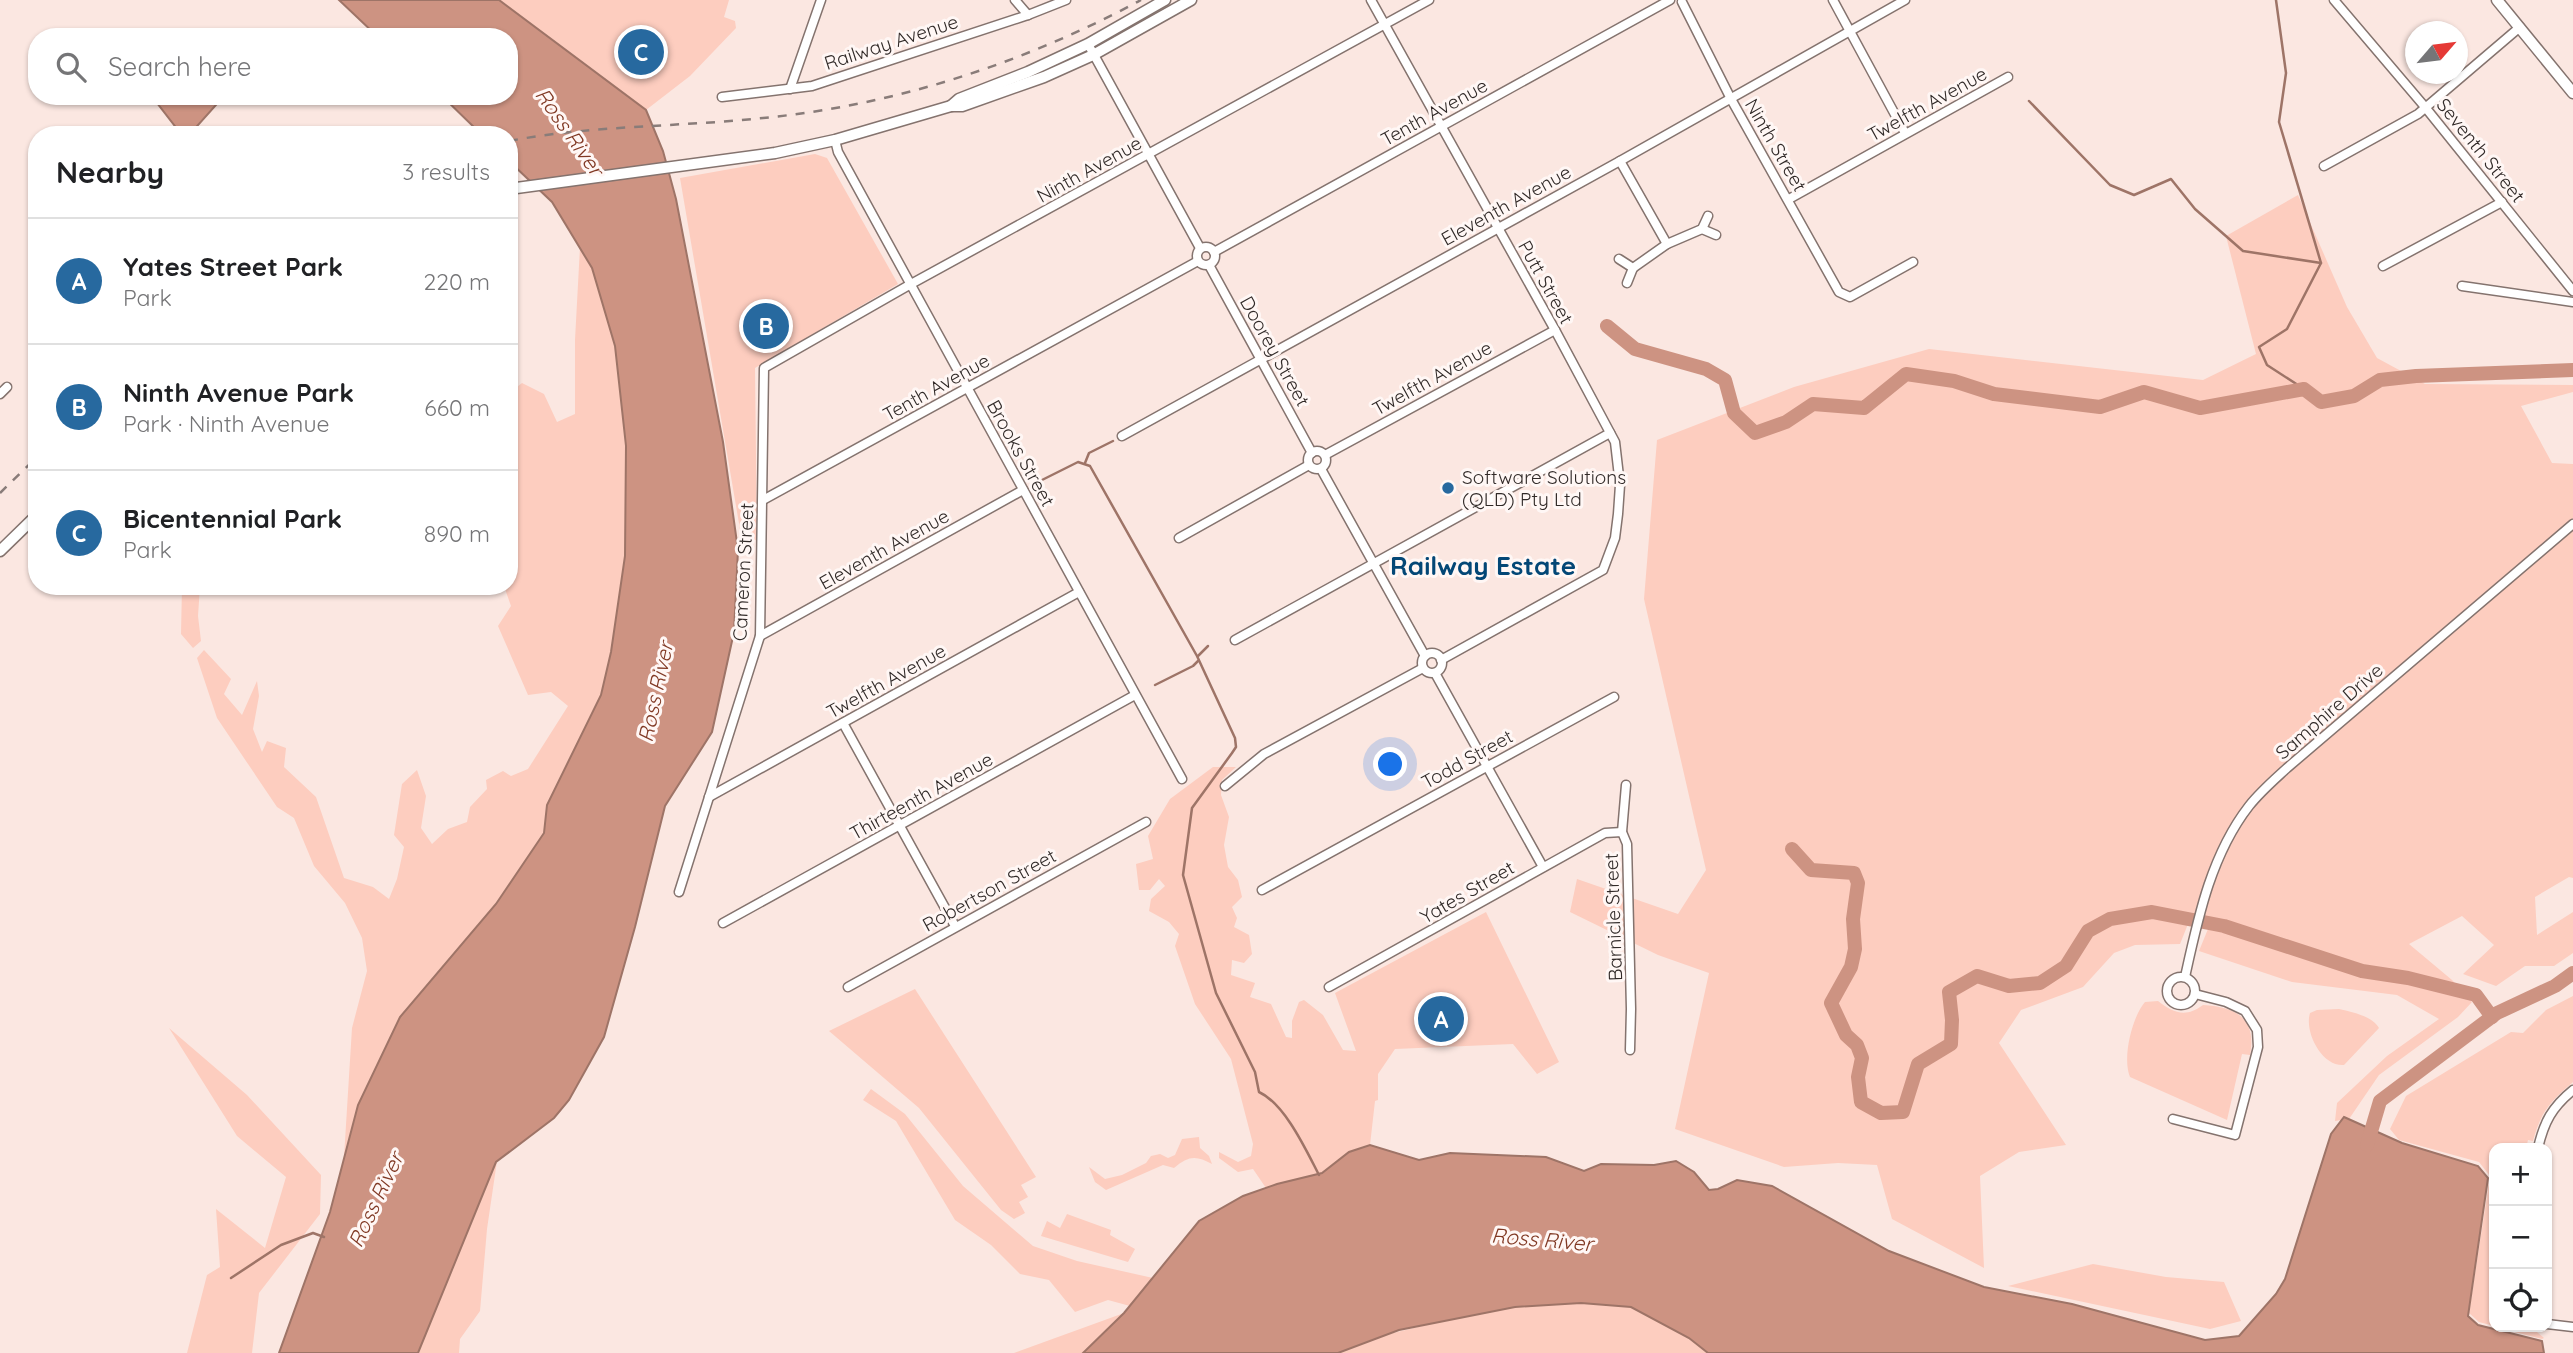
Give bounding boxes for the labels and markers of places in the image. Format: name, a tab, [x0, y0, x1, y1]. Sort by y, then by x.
pin: C	[618, 26, 664, 78]
pin: B	[743, 300, 789, 352]
place label: Software Solutions (QLD) Pty Ltd	[1462, 465, 1626, 511]
marker: Software Solutions (QLD) Pty Ltd	[1440, 480, 1456, 496]
pin: A	[1418, 993, 1464, 1045]

